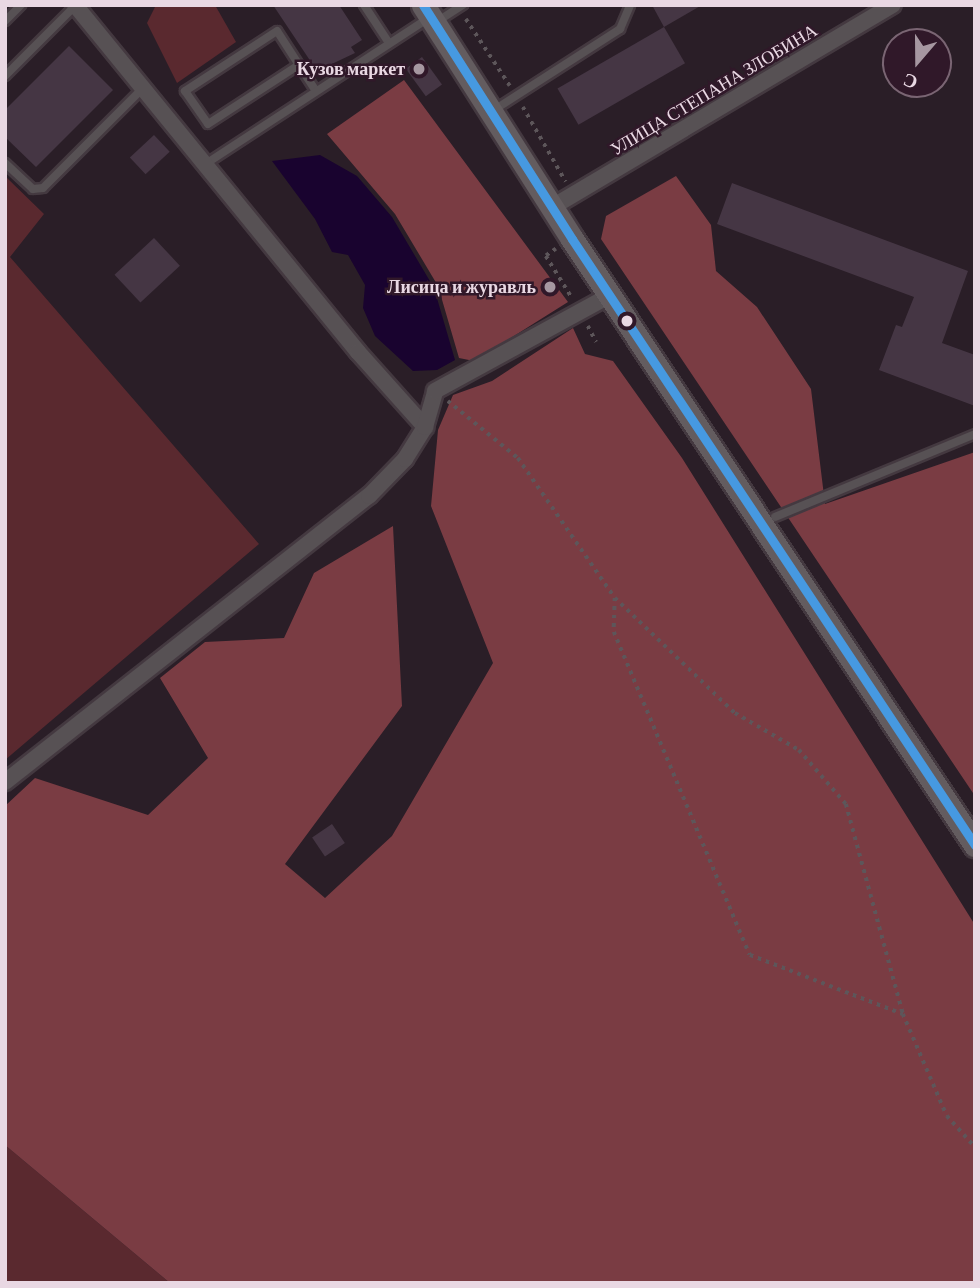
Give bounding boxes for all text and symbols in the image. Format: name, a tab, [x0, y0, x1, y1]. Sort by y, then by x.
street label: УЛИЦА СТЕПАНА ЗЛОБИНА	[607, 20, 821, 160]
north arrow	[882, 28, 952, 98]
place label: Кузов маркет	[297, 58, 405, 80]
marker: Кузов маркет	[411, 61, 427, 77]
text: С	[900, 69, 920, 94]
place label: Лисица и журавль	[387, 276, 536, 298]
marker: Лисица и журавль	[542, 279, 558, 295]
unlabelled marker	[620, 314, 634, 328]

